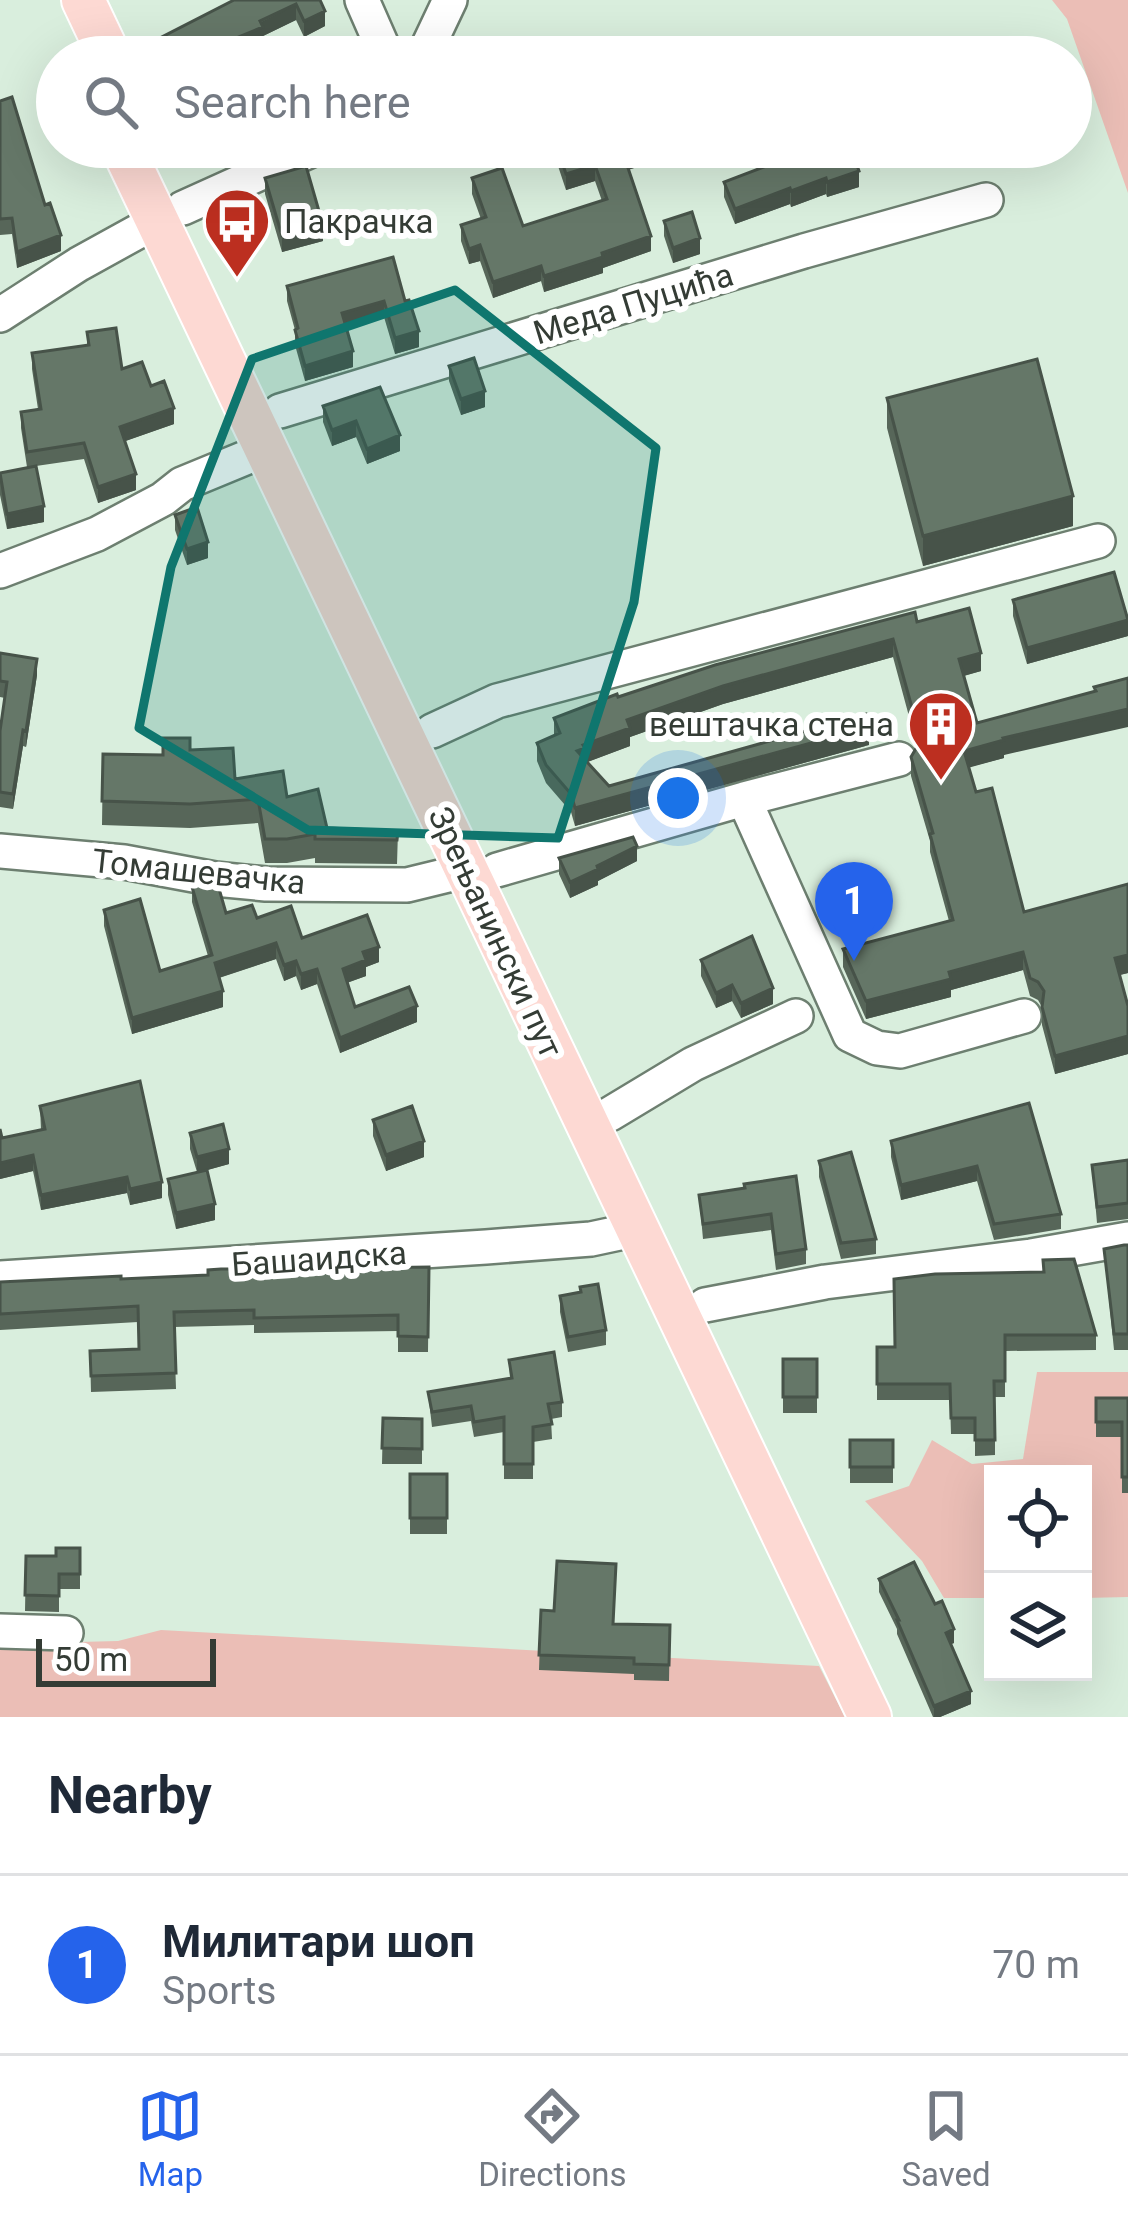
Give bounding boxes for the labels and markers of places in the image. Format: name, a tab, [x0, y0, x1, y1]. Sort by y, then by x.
bus stop icon: Пакрачка	[202, 186, 272, 280]
place label: Пакрачка	[284, 202, 434, 241]
building icon: вештачка стена	[906, 689, 976, 783]
place label: вештачка стена	[649, 705, 894, 744]
pin: 1	[815, 862, 893, 961]

